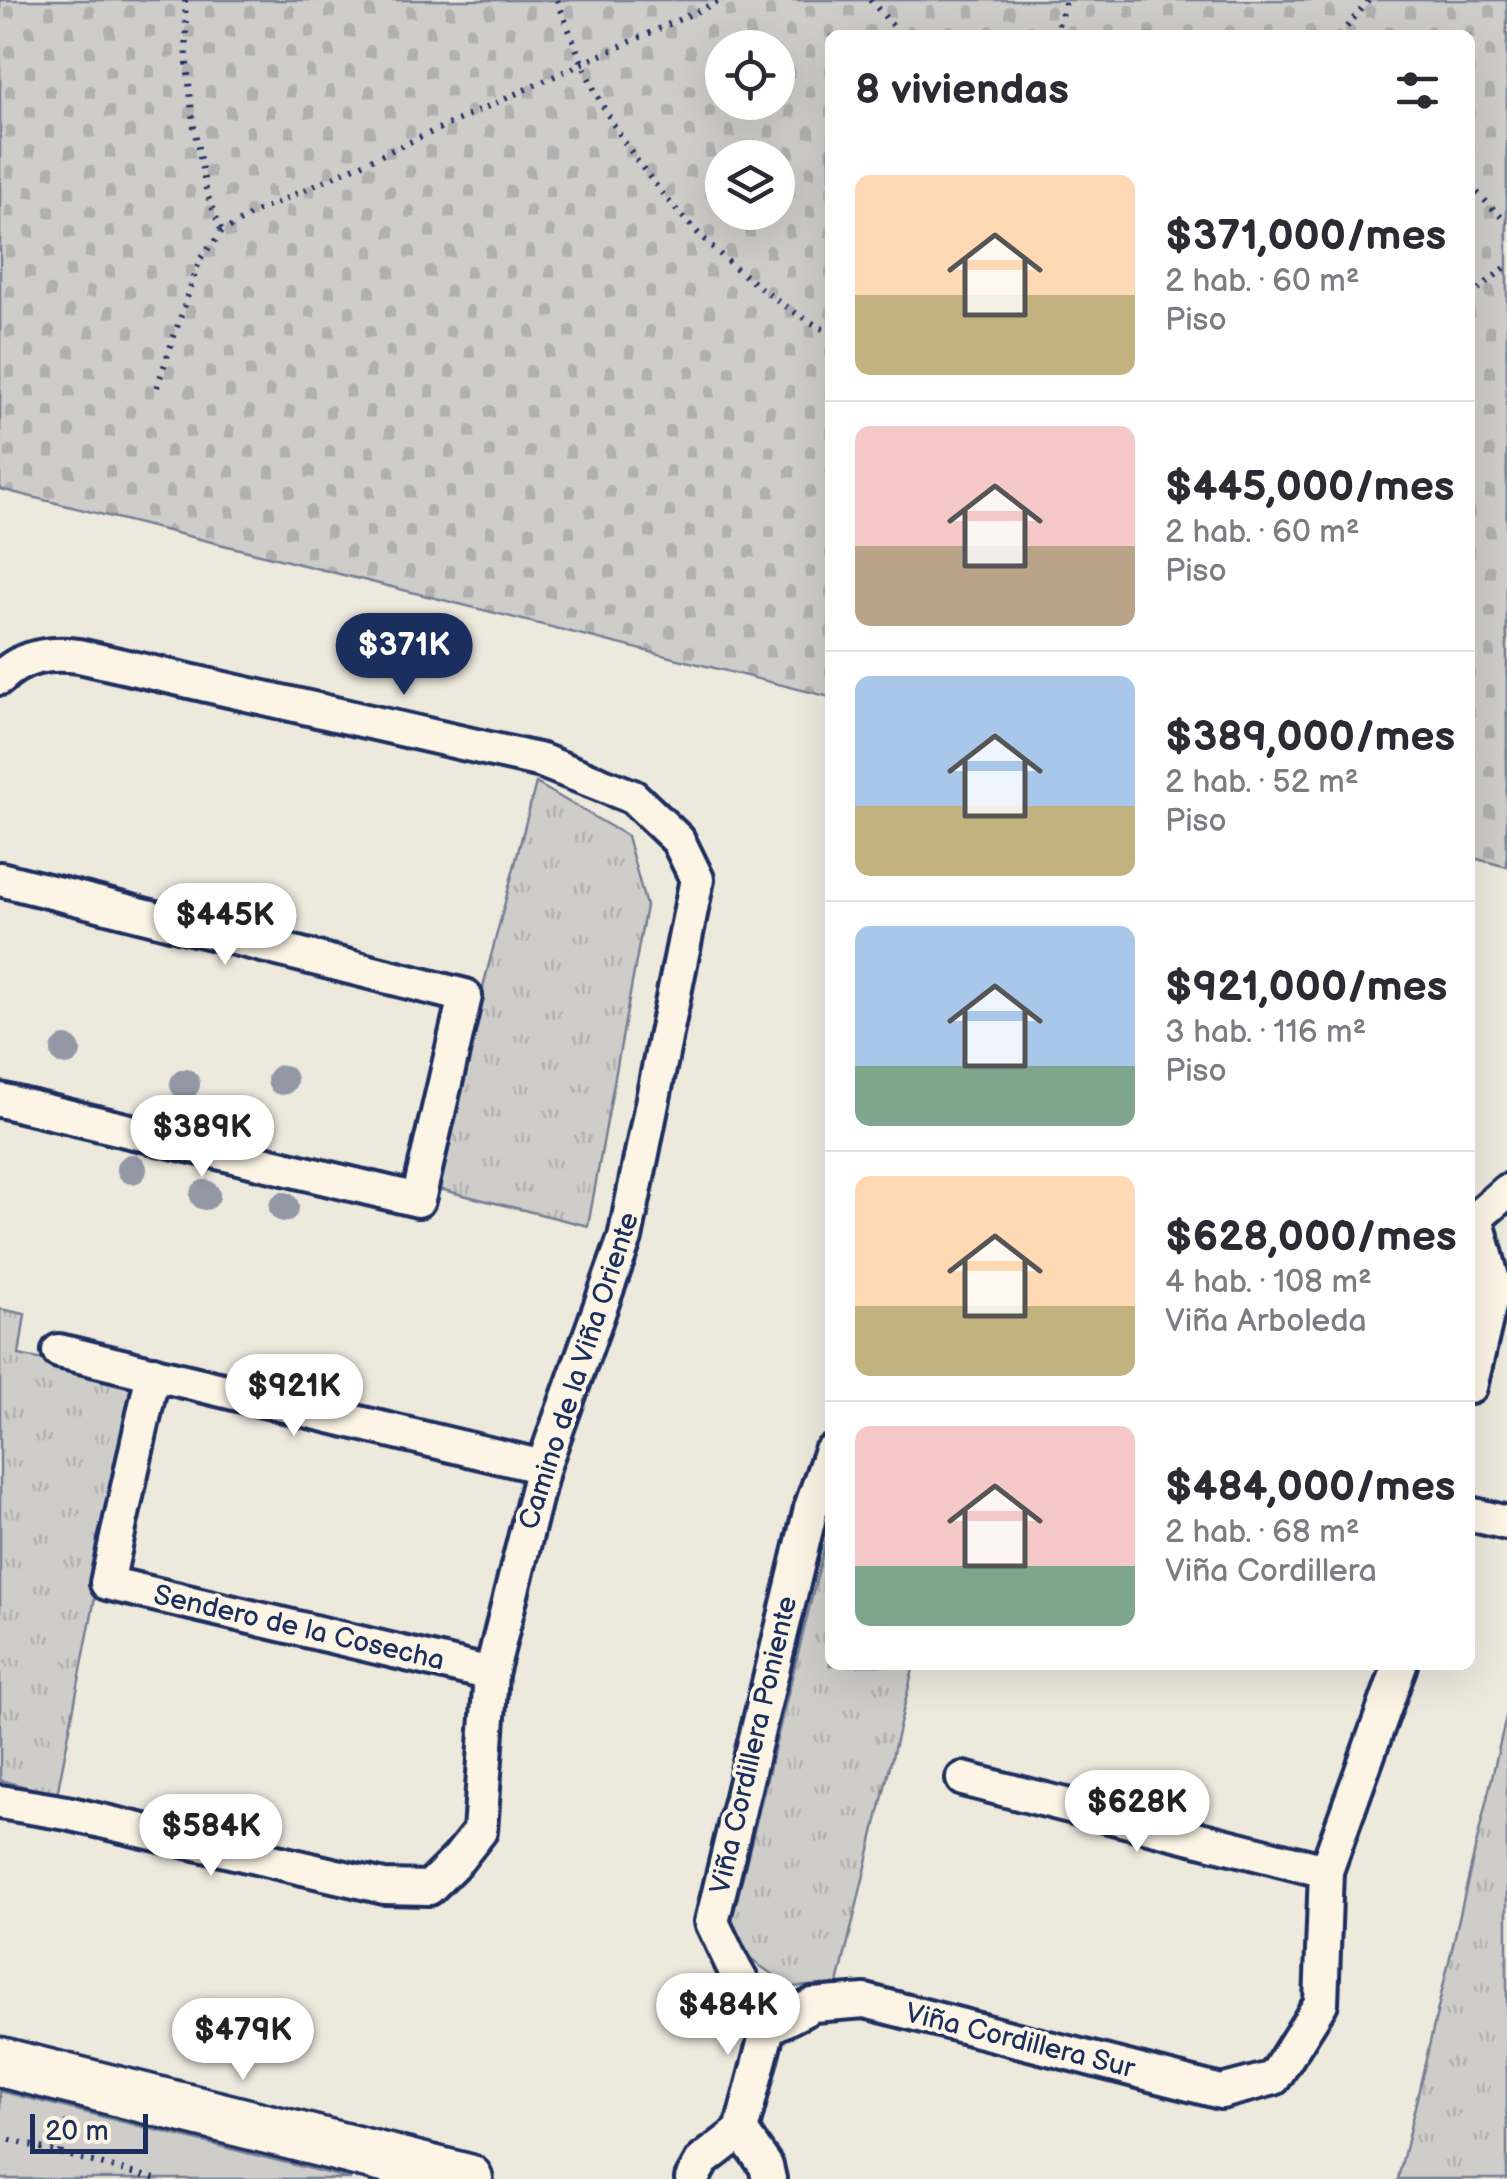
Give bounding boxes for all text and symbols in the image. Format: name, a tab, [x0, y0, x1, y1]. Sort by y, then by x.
map controls	[705, 30, 795, 230]
button: locate	[705, 30, 795, 120]
icon: filters	[1390, 63, 1445, 118]
text: 8 viviendas	[855, 65, 1069, 116]
button: layers	[705, 140, 795, 230]
text: $371,000/mes	[1165, 211, 1446, 262]
icon: home	[935, 215, 1055, 335]
text: 2 hab. · 60 m²	[1165, 262, 1360, 301]
text: Piso	[1165, 301, 1227, 340]
text: $445,000/mes	[1165, 462, 1455, 513]
icon: home	[935, 466, 1055, 586]
text: 2 hab. · 60 m²	[1165, 513, 1360, 552]
text: Piso	[1165, 552, 1227, 591]
pin: $371K	[334, 613, 474, 698]
text: $371K	[358, 626, 450, 665]
text: $389,000/mes	[1165, 712, 1455, 763]
icon: home	[935, 716, 1055, 836]
text: 2 hab. · 52 m²	[1165, 763, 1358, 802]
text: Piso	[1165, 802, 1227, 841]
pin: $445K	[155, 883, 295, 968]
text: $445K	[175, 896, 275, 935]
text: $921,000/mes	[1165, 962, 1447, 1013]
icon: home	[935, 966, 1055, 1086]
text: 3 hab. · 116 m²	[1165, 1013, 1366, 1052]
text: Piso	[1165, 1052, 1227, 1091]
pin: $389K	[132, 1095, 272, 1180]
text: $389K	[152, 1108, 252, 1147]
street label: Camino de la Viña Oriente	[512, 1208, 646, 1534]
text: $628,000/mes	[1165, 1212, 1457, 1263]
icon: home	[935, 1216, 1055, 1336]
text: 4 hab. · 108 m²	[1165, 1263, 1372, 1302]
text: Viña Arboleda	[1165, 1302, 1367, 1341]
pin: $921K	[224, 1354, 364, 1439]
text: $921K	[247, 1367, 341, 1406]
text: $484,000/mes	[1165, 1462, 1456, 1513]
icon: home	[935, 1466, 1055, 1586]
text: 2 hab. · 68 m²	[1165, 1513, 1359, 1552]
text: Viña Cordillera	[1165, 1552, 1377, 1591]
street label: Sendero de la Cosecha	[151, 1578, 447, 1678]
street label: Viña Cordillera Poniente	[704, 1593, 804, 1897]
pin: $628K	[1067, 1770, 1207, 1855]
text: $628K	[1087, 1783, 1187, 1822]
pin: $584K	[141, 1794, 281, 1879]
text: $584K	[161, 1807, 261, 1846]
pin: $484K	[658, 1973, 798, 2058]
text: $484K	[678, 1986, 778, 2025]
street label: Viña Cordillera Sur	[902, 1997, 1139, 2086]
pin: $479K	[173, 1998, 313, 2083]
text: $479K	[194, 2011, 292, 2050]
scale bar	[30, 2109, 148, 2154]
text: 20 m	[45, 2115, 109, 2148]

